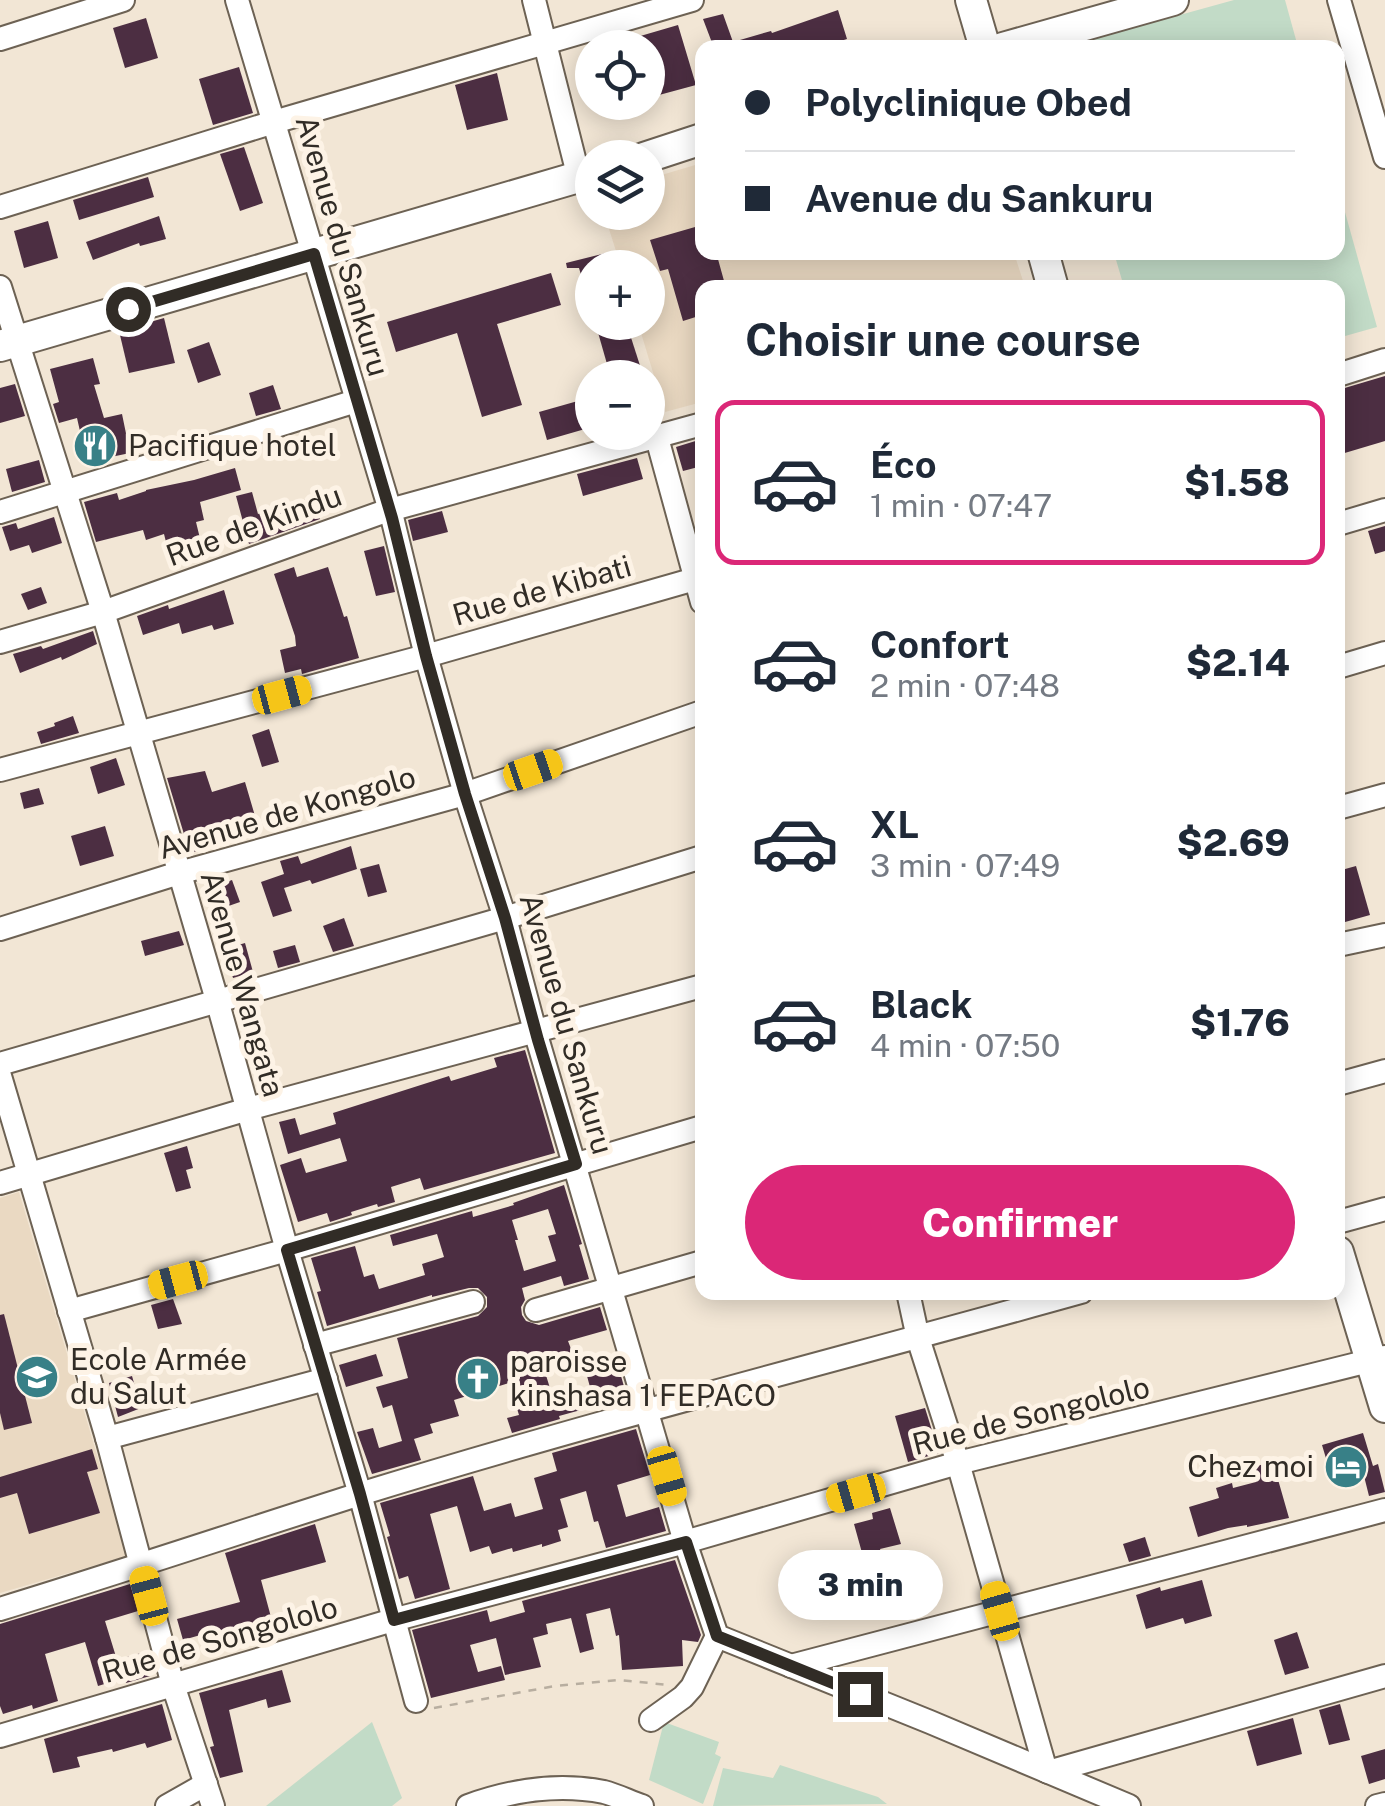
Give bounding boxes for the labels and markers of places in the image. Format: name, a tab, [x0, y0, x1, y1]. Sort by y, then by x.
restaurant icon: Pacifique hotel	[72, 423, 118, 469]
place label: Pacifique hotel	[128, 427, 337, 463]
place label: Ecole Armée du Salut	[70, 1341, 247, 1411]
place label: paroisse kinshasa 1 FEPACO	[510, 1343, 776, 1413]
school or university icon: Ecole Armée du Salut	[14, 1354, 60, 1400]
church icon: paroisse kinshasa 1 FEPACO	[455, 1356, 501, 1402]
hotel icon: Chez moi	[1323, 1444, 1369, 1490]
place label: Chez moi	[1187, 1448, 1314, 1484]

